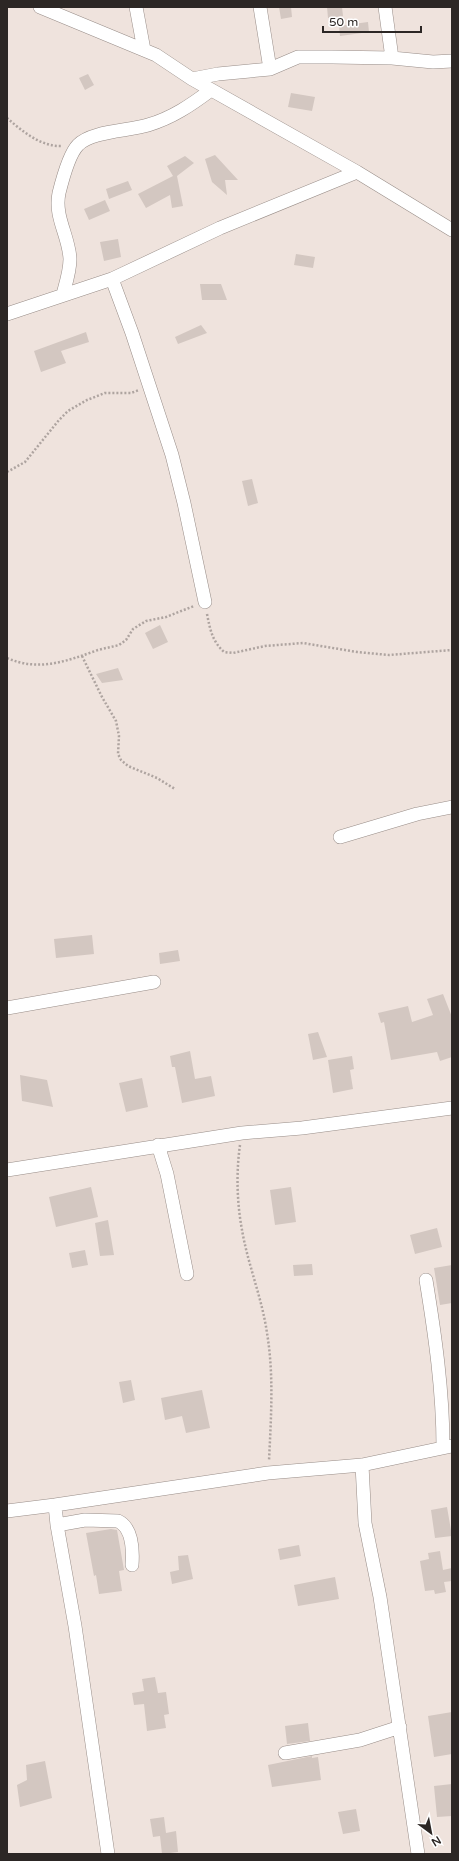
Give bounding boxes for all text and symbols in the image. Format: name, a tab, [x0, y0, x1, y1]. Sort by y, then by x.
scale bar	[323, 8, 421, 34]
text: 50 m	[329, 15, 358, 29]
north arrow	[411, 1813, 451, 1853]
text: N	[429, 1833, 443, 1849]

